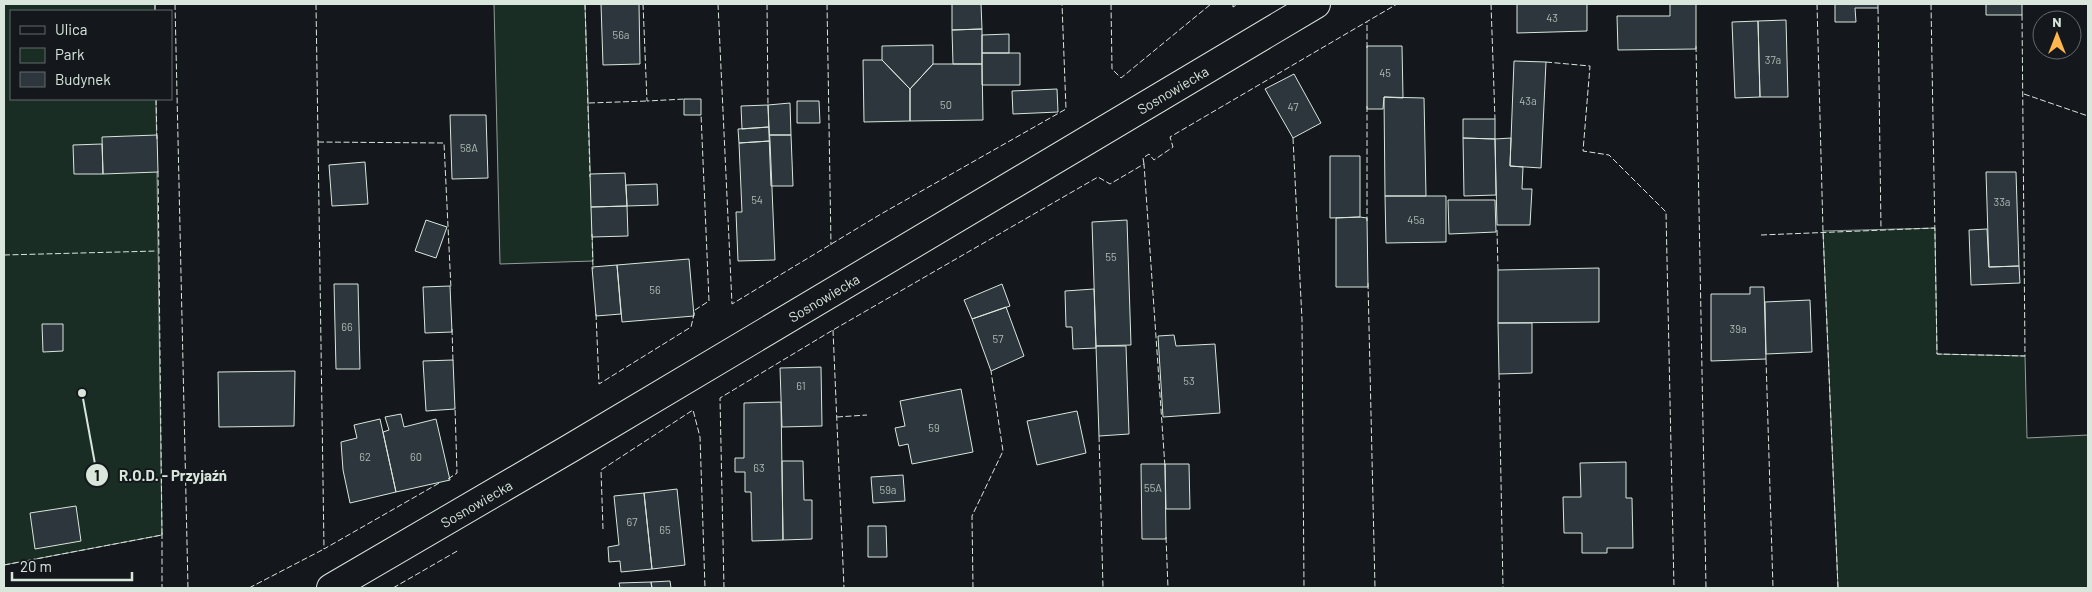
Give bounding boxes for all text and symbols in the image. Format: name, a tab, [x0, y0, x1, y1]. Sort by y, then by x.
legend	[10, 10, 172, 100]
north arrow	[2032, 10, 2082, 60]
house number: 43	[1546, 11, 1558, 24]
text: N	[2052, 13, 2062, 30]
text: Ulica	[55, 20, 87, 38]
house number: 56a	[613, 28, 629, 41]
text: Park	[55, 45, 85, 63]
house number: 37a	[1765, 53, 1781, 66]
street label: Sosnowiecka	[1134, 62, 1211, 117]
house number: 45	[1379, 66, 1391, 79]
text: Budynek	[55, 70, 111, 88]
house number: 43a	[1519, 94, 1537, 107]
house number: 50	[940, 98, 952, 111]
house number: 47	[1288, 100, 1298, 113]
house number: 58A	[460, 141, 478, 154]
house number: 54	[751, 193, 763, 206]
house number: 33a	[1994, 195, 2010, 208]
house number: 45a	[1407, 213, 1425, 226]
house number: 55	[1105, 250, 1117, 263]
street label: Sosnowiecka	[785, 270, 862, 325]
house number: 56	[649, 283, 661, 296]
house number: 66	[341, 320, 353, 333]
house number: 39a	[1729, 322, 1747, 335]
house number: 57	[993, 332, 1003, 345]
house number: 53	[1183, 374, 1195, 387]
house number: 61	[796, 379, 806, 392]
house number: 59	[928, 421, 940, 434]
house number: 62	[359, 450, 371, 463]
house number: 60	[410, 450, 422, 463]
callout: R.O.D. - Przyjaźń	[84, 460, 237, 490]
house number: 63	[753, 461, 765, 474]
text: 1	[94, 466, 100, 484]
text: R.O.D. - Przyjaźń	[119, 466, 227, 484]
street label: Sosnowiecka	[437, 476, 515, 531]
house number: 55A	[1144, 481, 1162, 494]
house number: 59a	[879, 483, 897, 496]
house number: 67	[627, 515, 637, 528]
house number: 65	[659, 523, 671, 536]
scale bar	[12, 550, 132, 582]
text: 20 m	[20, 557, 52, 575]

